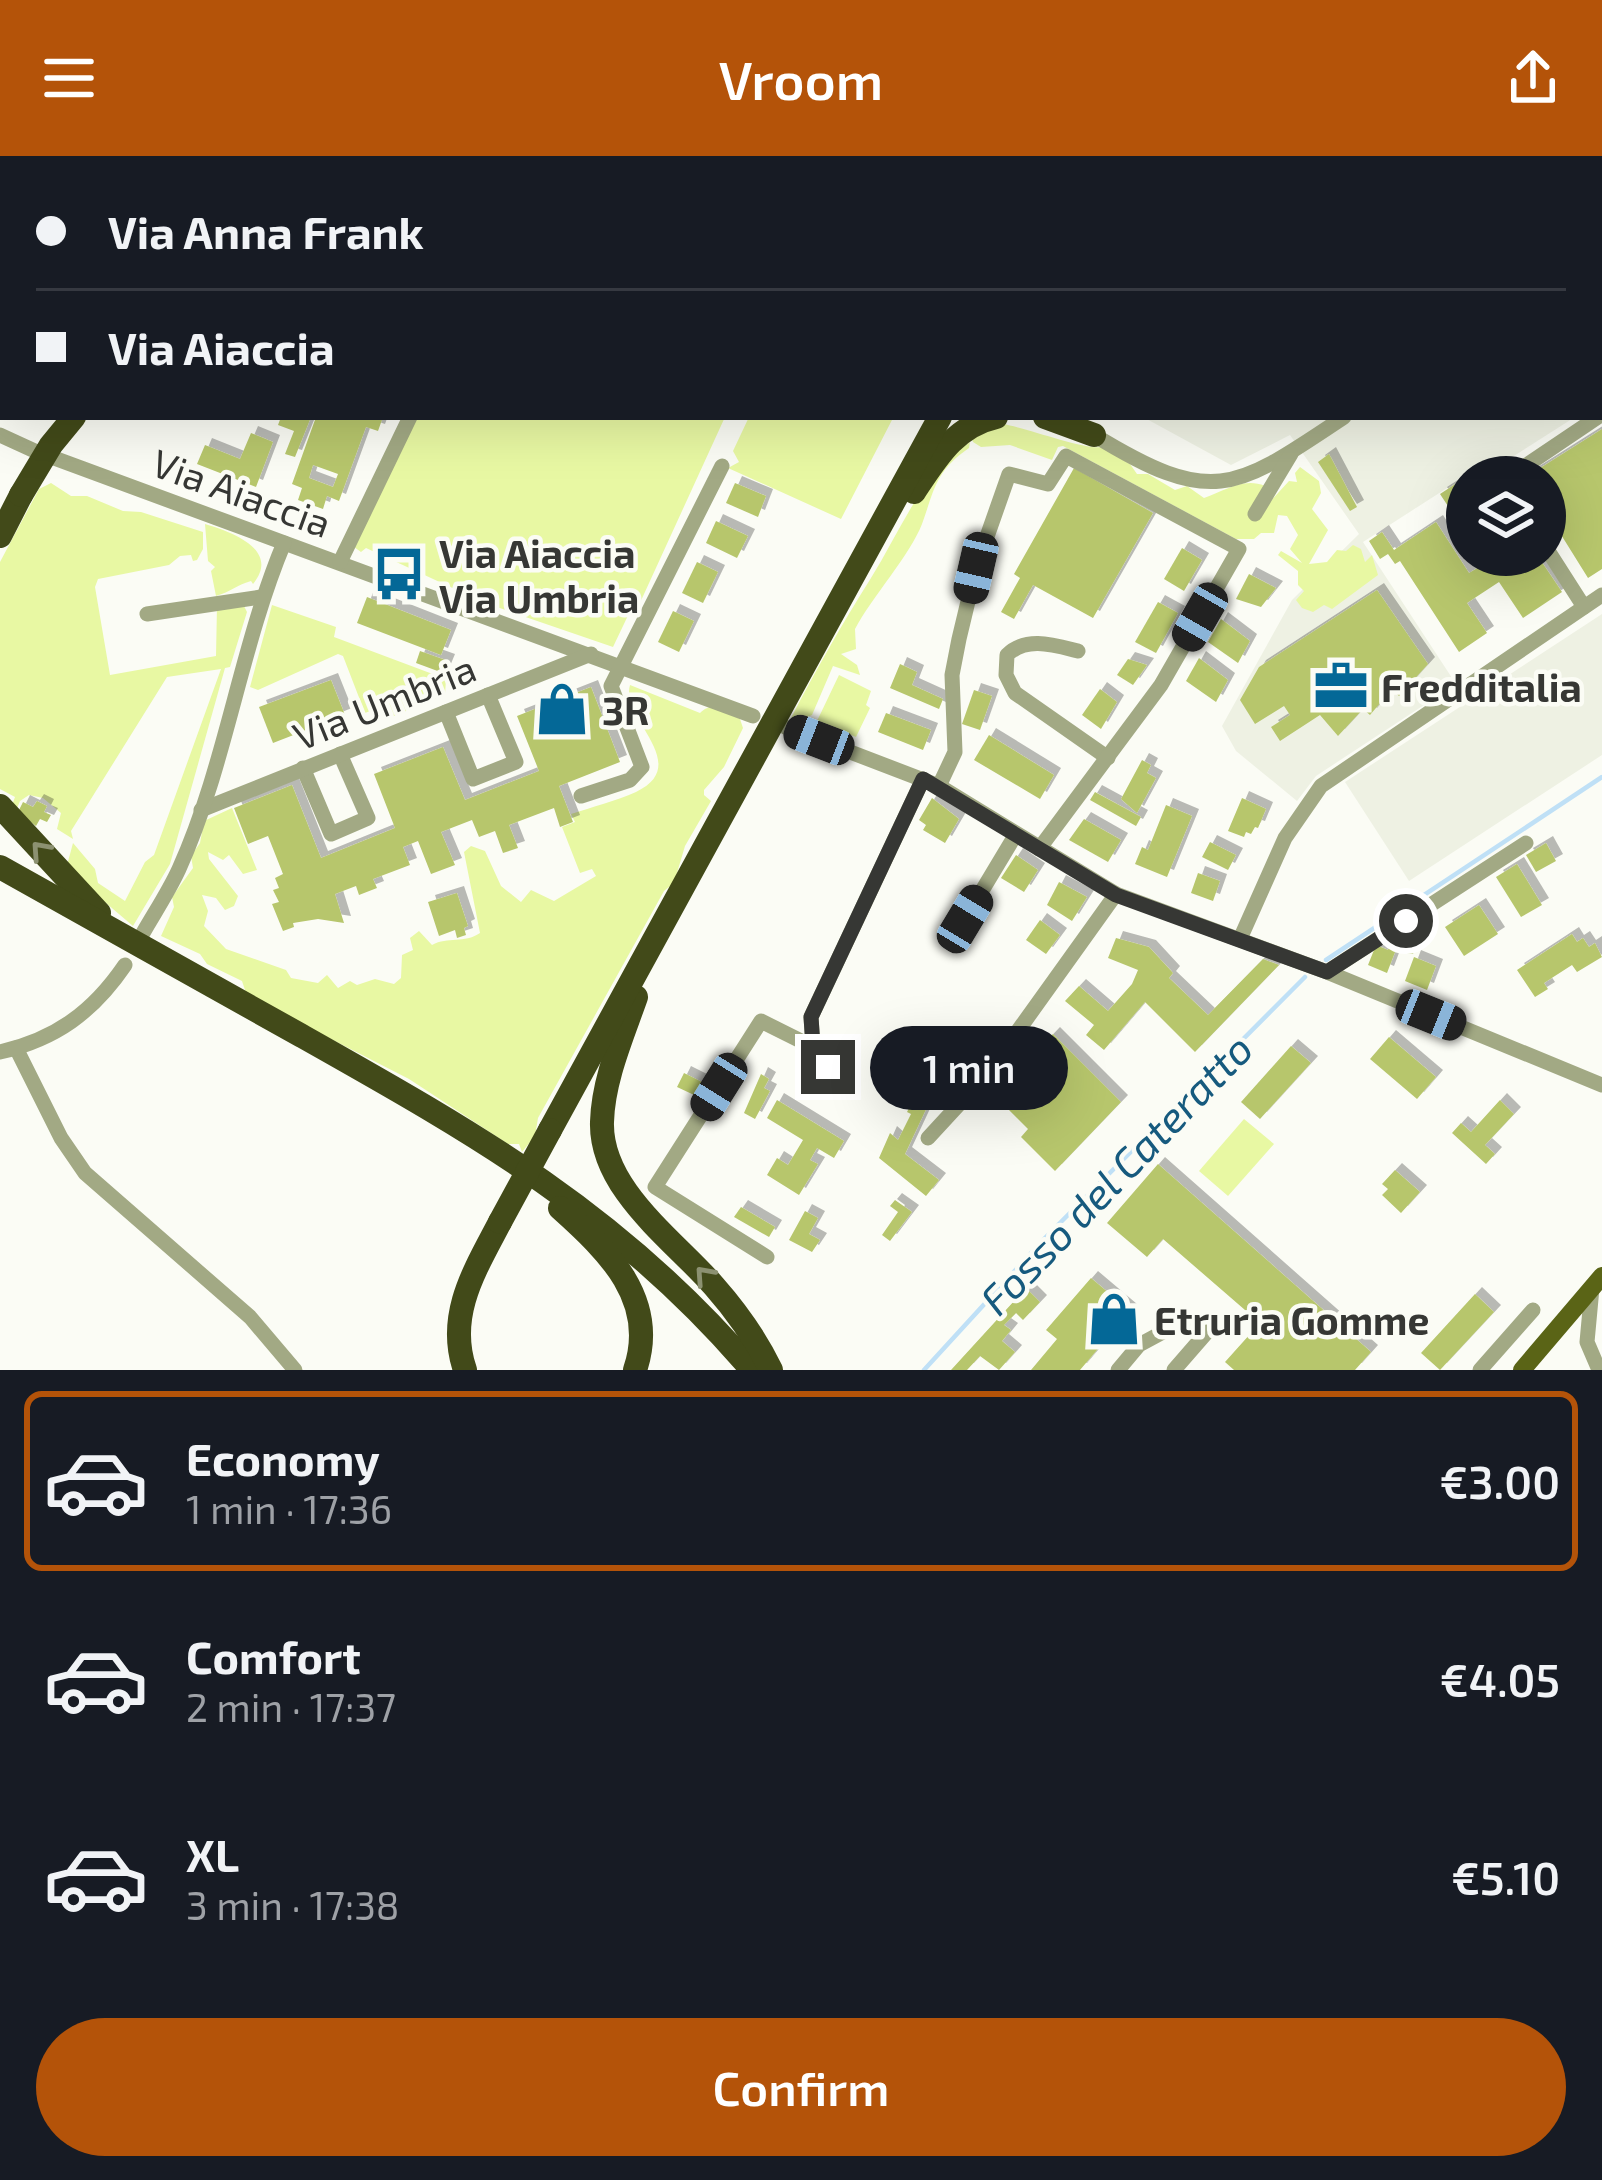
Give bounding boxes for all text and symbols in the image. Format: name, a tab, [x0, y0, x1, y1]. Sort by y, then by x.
icon: menu	[36, 45, 102, 111]
icon: share	[1500, 45, 1566, 111]
text: Vroom	[719, 46, 883, 111]
text: Via Anna Frank	[108, 204, 424, 258]
text: Via Aiaccia	[108, 320, 335, 374]
street label: Via Aiaccia	[146, 438, 338, 546]
map controls	[1446, 456, 1566, 576]
button: layers	[1446, 456, 1566, 576]
place label: Via Aiaccia Via Umbria	[439, 529, 639, 621]
car	[950, 529, 1002, 607]
bus stop icon: Via Aiaccia Via Umbria	[370, 545, 428, 603]
car	[1166, 577, 1234, 657]
street label: Via Umbria	[286, 643, 482, 759]
office icon: Fredditalia	[1312, 657, 1370, 715]
place label: Fredditalia	[1381, 663, 1582, 710]
shop icon: 3R	[533, 680, 591, 738]
place label: 3R	[602, 686, 649, 733]
car	[779, 710, 859, 770]
one-way arrow	[33, 842, 54, 863]
car	[931, 879, 999, 959]
route start	[1379, 894, 1433, 948]
car	[1391, 985, 1471, 1045]
water label: Fosso del Cateratto	[968, 1022, 1262, 1324]
callout: 1 min	[870, 1025, 1068, 1109]
route end	[801, 1040, 855, 1094]
text: 1 min	[923, 1044, 1015, 1091]
car	[685, 1047, 753, 1127]
one-way arrow	[697, 1267, 718, 1289]
shop icon: Etruria Gomme	[1085, 1290, 1143, 1348]
place label: Etruria Gomme	[1154, 1296, 1429, 1343]
icon: car	[42, 1427, 150, 1535]
text: Economy	[186, 1431, 380, 1485]
text: €3.00	[1439, 1454, 1560, 1508]
text: 1 min · 17:36	[186, 1485, 392, 1532]
icon: car	[42, 1625, 150, 1733]
text: Comfort	[186, 1629, 361, 1683]
text: €4.05	[1440, 1652, 1560, 1706]
text: 2 min · 17:37	[186, 1683, 396, 1730]
icon: car	[42, 1823, 150, 1931]
text: XL	[186, 1827, 239, 1881]
text: €5.10	[1451, 1850, 1560, 1904]
text: 3 min · 17:38	[186, 1881, 400, 1928]
button: Confirm	[36, 2018, 1566, 2156]

